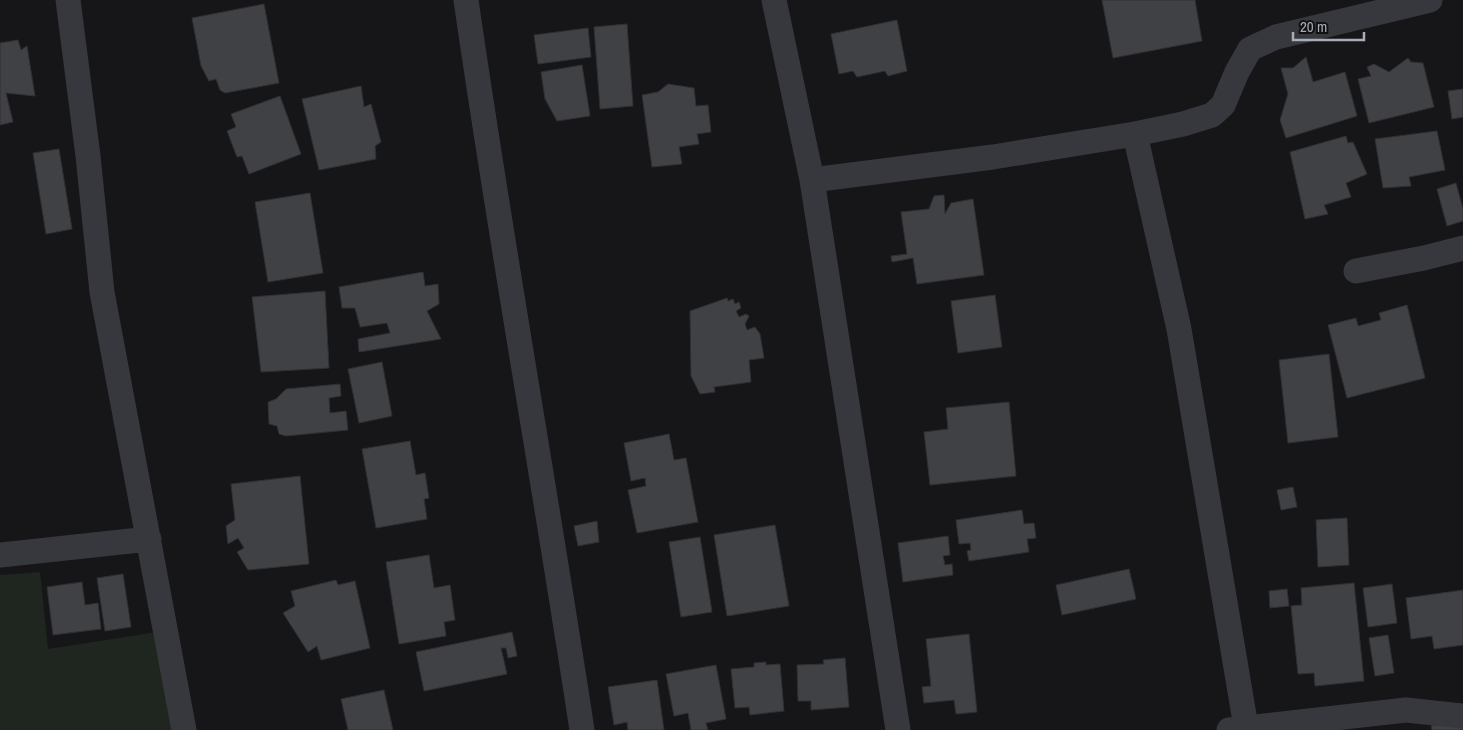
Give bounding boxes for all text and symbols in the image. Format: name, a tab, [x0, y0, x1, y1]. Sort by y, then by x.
scale bar	[1293, 10, 1364, 42]
text: 20 m	[1300, 16, 1327, 37]

